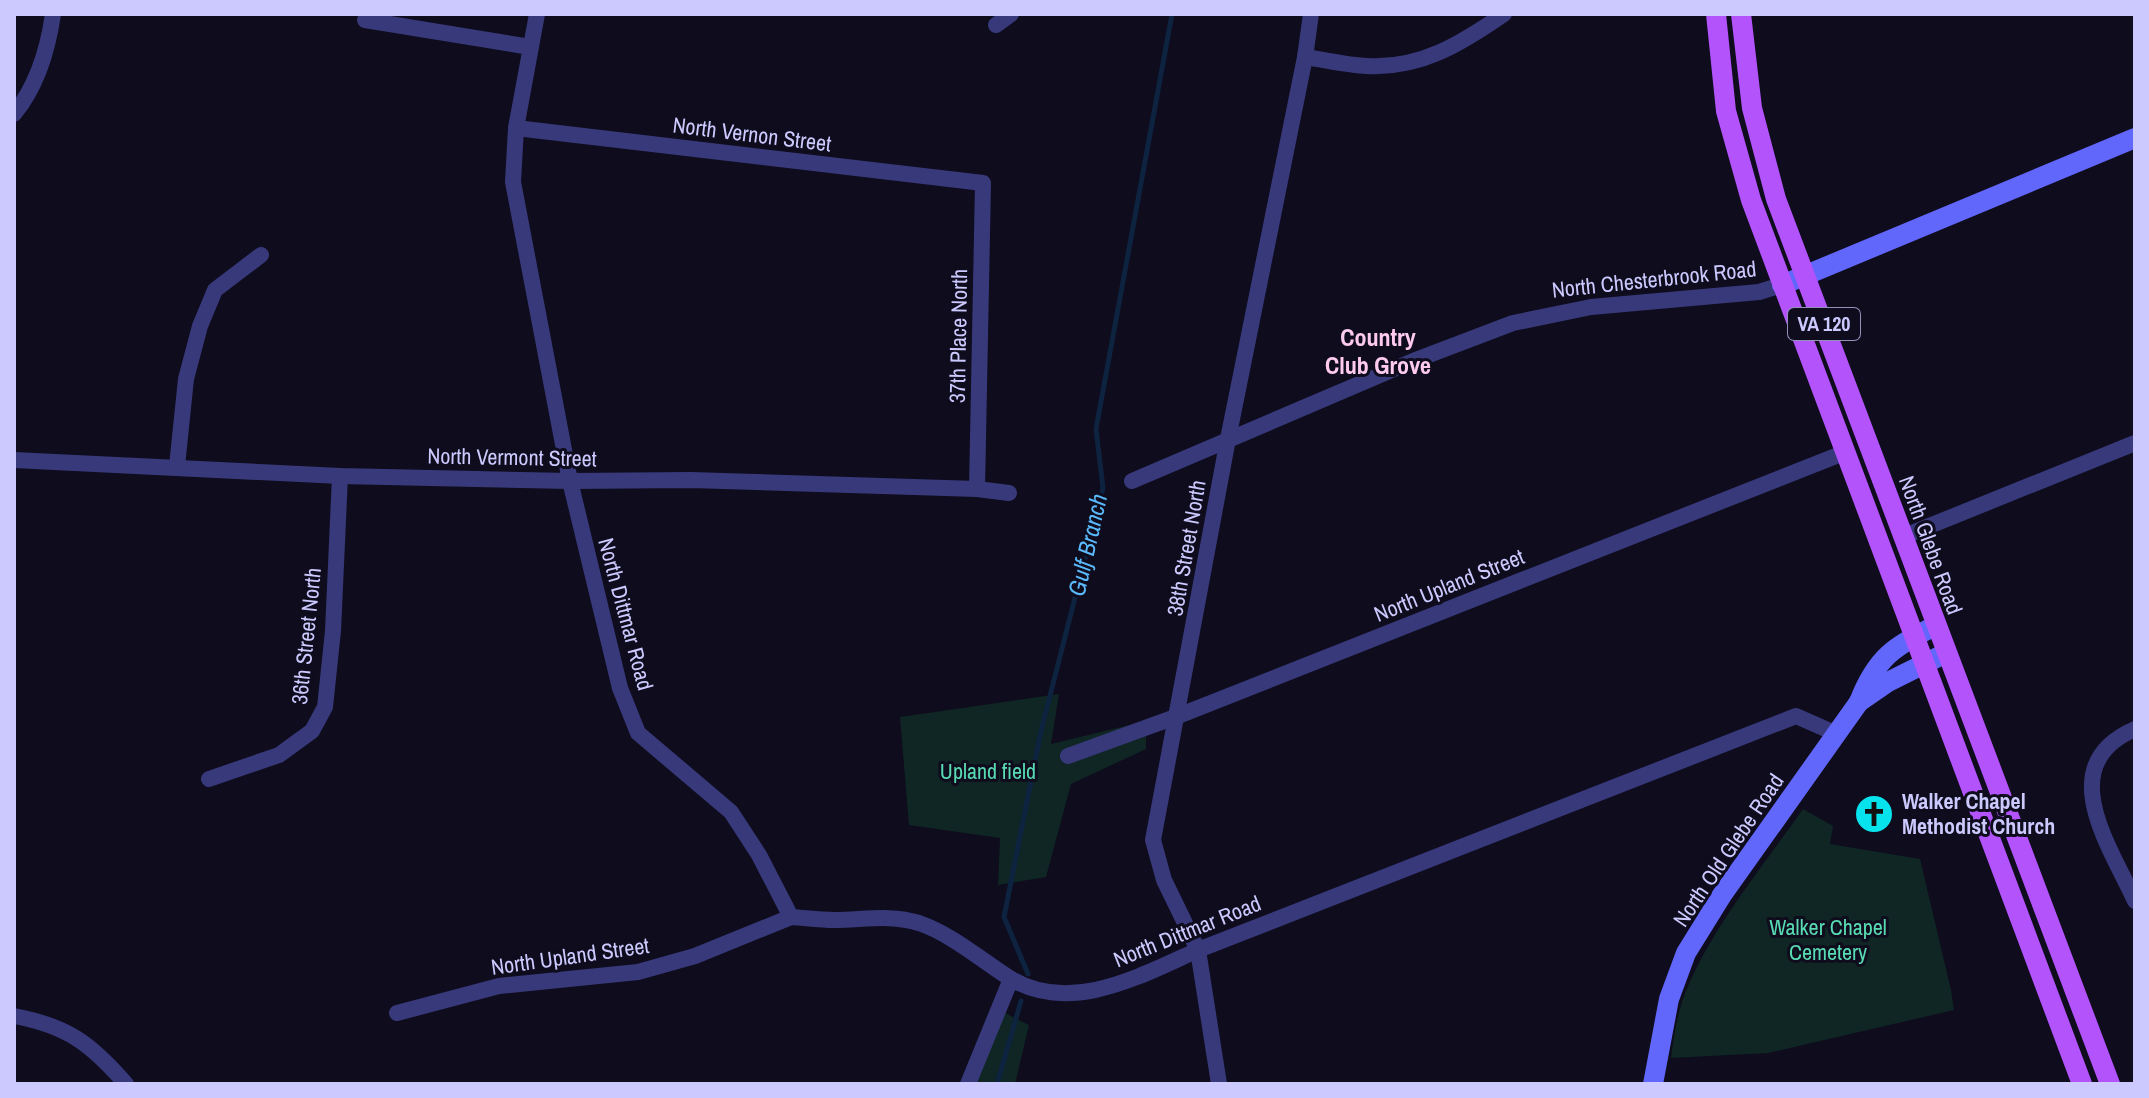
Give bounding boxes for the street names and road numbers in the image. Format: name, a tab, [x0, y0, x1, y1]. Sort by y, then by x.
street label: North Vernon Street	[671, 109, 833, 159]
street label: North Chesterbrook Road	[1550, 253, 1758, 305]
street label: 37th Place North	[942, 269, 974, 403]
road number: VA 120	[1788, 308, 1860, 340]
street label: North Vermont Street	[427, 441, 597, 473]
street label: North Glebe Road	[1892, 472, 1970, 618]
street label: 38th Street North	[1159, 478, 1213, 618]
street label: North Dittmar Road	[591, 535, 661, 693]
street label: North Upland Street	[1369, 541, 1529, 629]
street label: 36th Street North	[284, 566, 328, 706]
street label: North Old Glebe Road	[1666, 768, 1790, 932]
street label: North Dittmar Road	[1109, 888, 1265, 974]
street label: North Upland Street	[489, 930, 651, 982]

